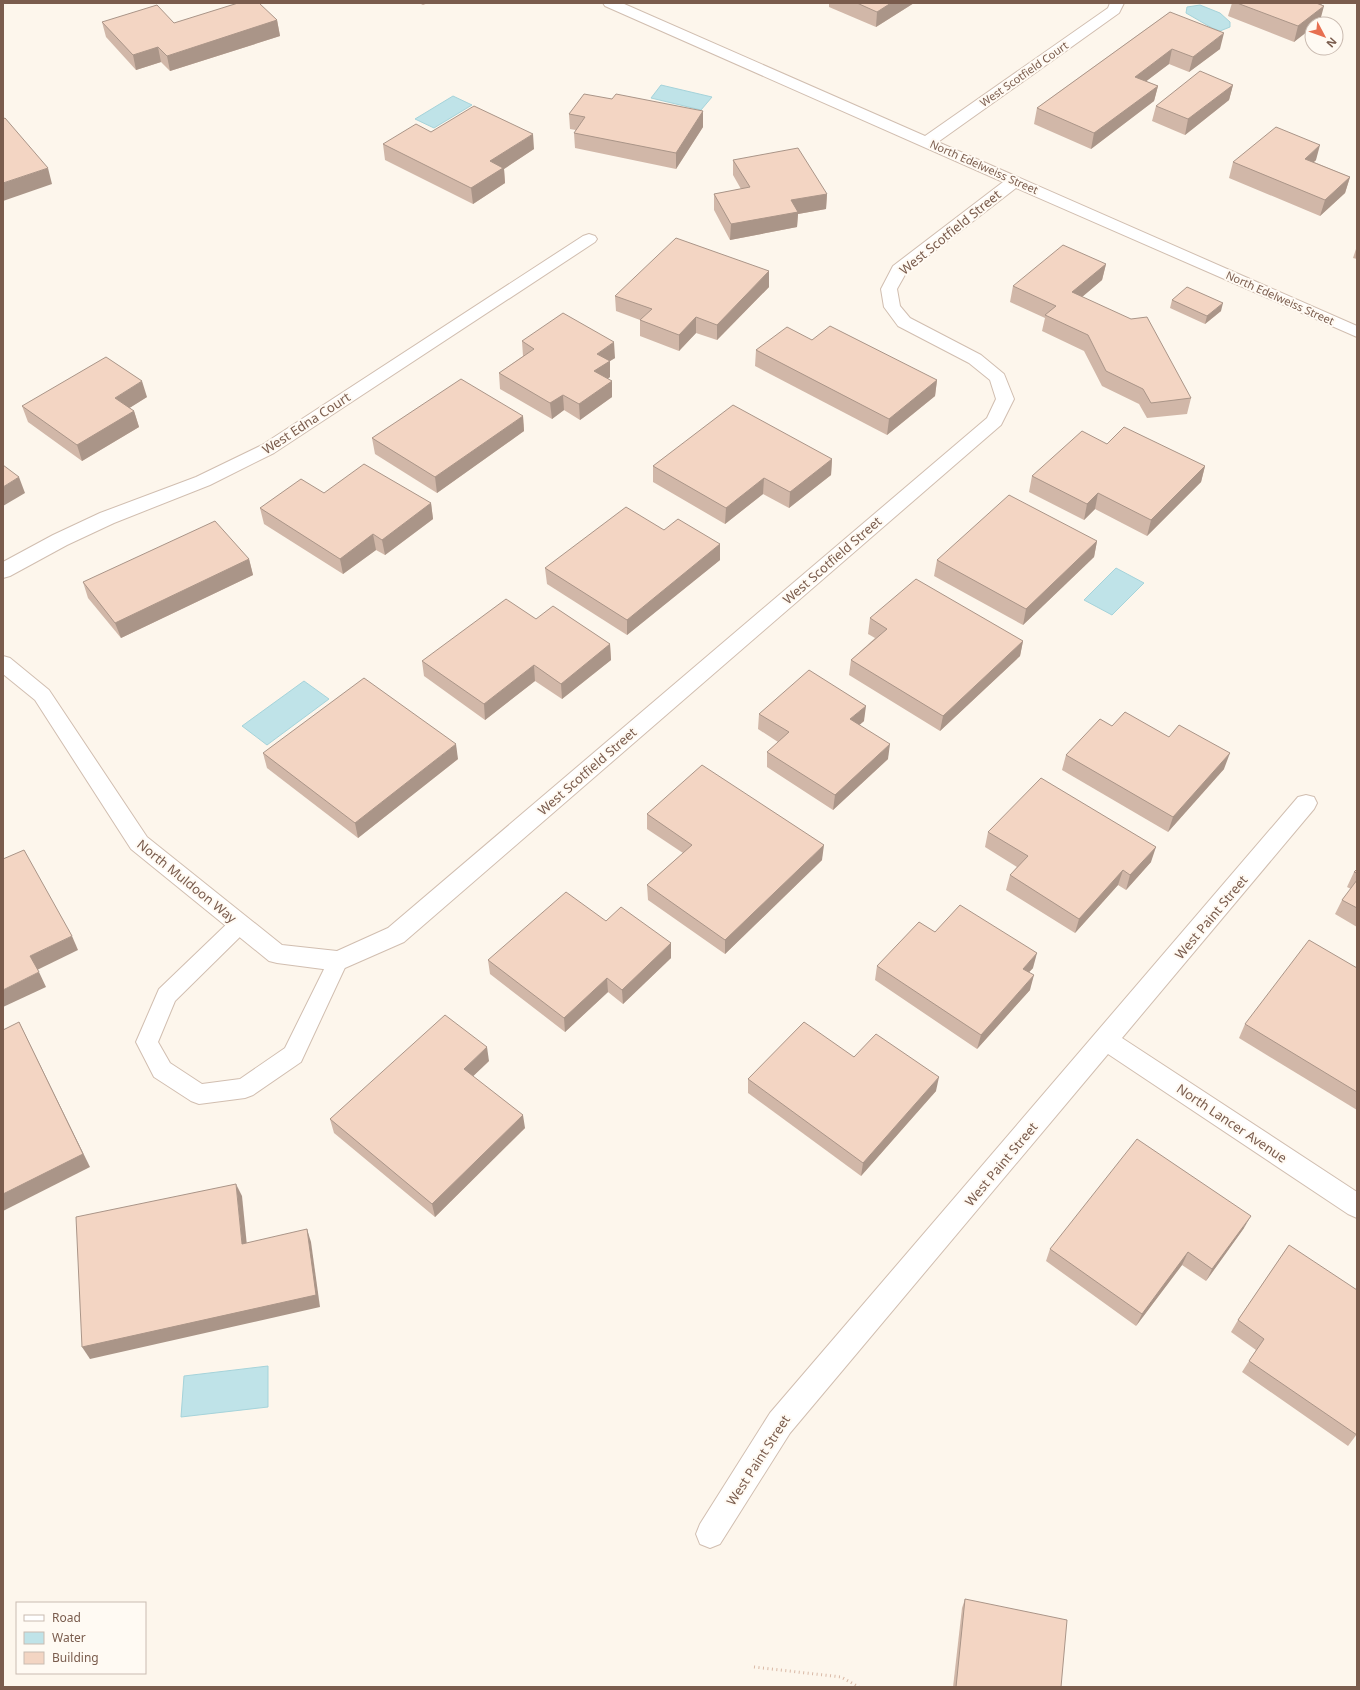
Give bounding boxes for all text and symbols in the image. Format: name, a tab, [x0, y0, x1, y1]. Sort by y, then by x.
north arrow	[1304, 16, 1344, 56]
text: N	[1323, 35, 1341, 51]
street label: West Scotfield Court	[977, 37, 1071, 110]
street label: North Edelweiss Street	[928, 136, 1041, 197]
street label: West Scotfield Street	[896, 185, 1005, 279]
street label: North Edelweiss Street	[1224, 267, 1337, 328]
street label: West Edna Court	[259, 388, 354, 458]
street label: West Scotfield Street	[779, 512, 886, 608]
street label: West Scotfield Street	[534, 723, 641, 819]
street label: North Muldoon Way	[133, 835, 241, 927]
street label: West Paint Street	[1171, 871, 1252, 963]
street label: North Lancer Avenue	[1173, 1079, 1291, 1167]
street label: West Paint Street	[961, 1118, 1042, 1210]
street label: West Paint Street	[722, 1411, 794, 1509]
legend	[16, 1602, 146, 1674]
text: Road	[52, 1609, 81, 1626]
text: Water	[52, 1629, 86, 1646]
text: Building	[52, 1649, 99, 1666]

